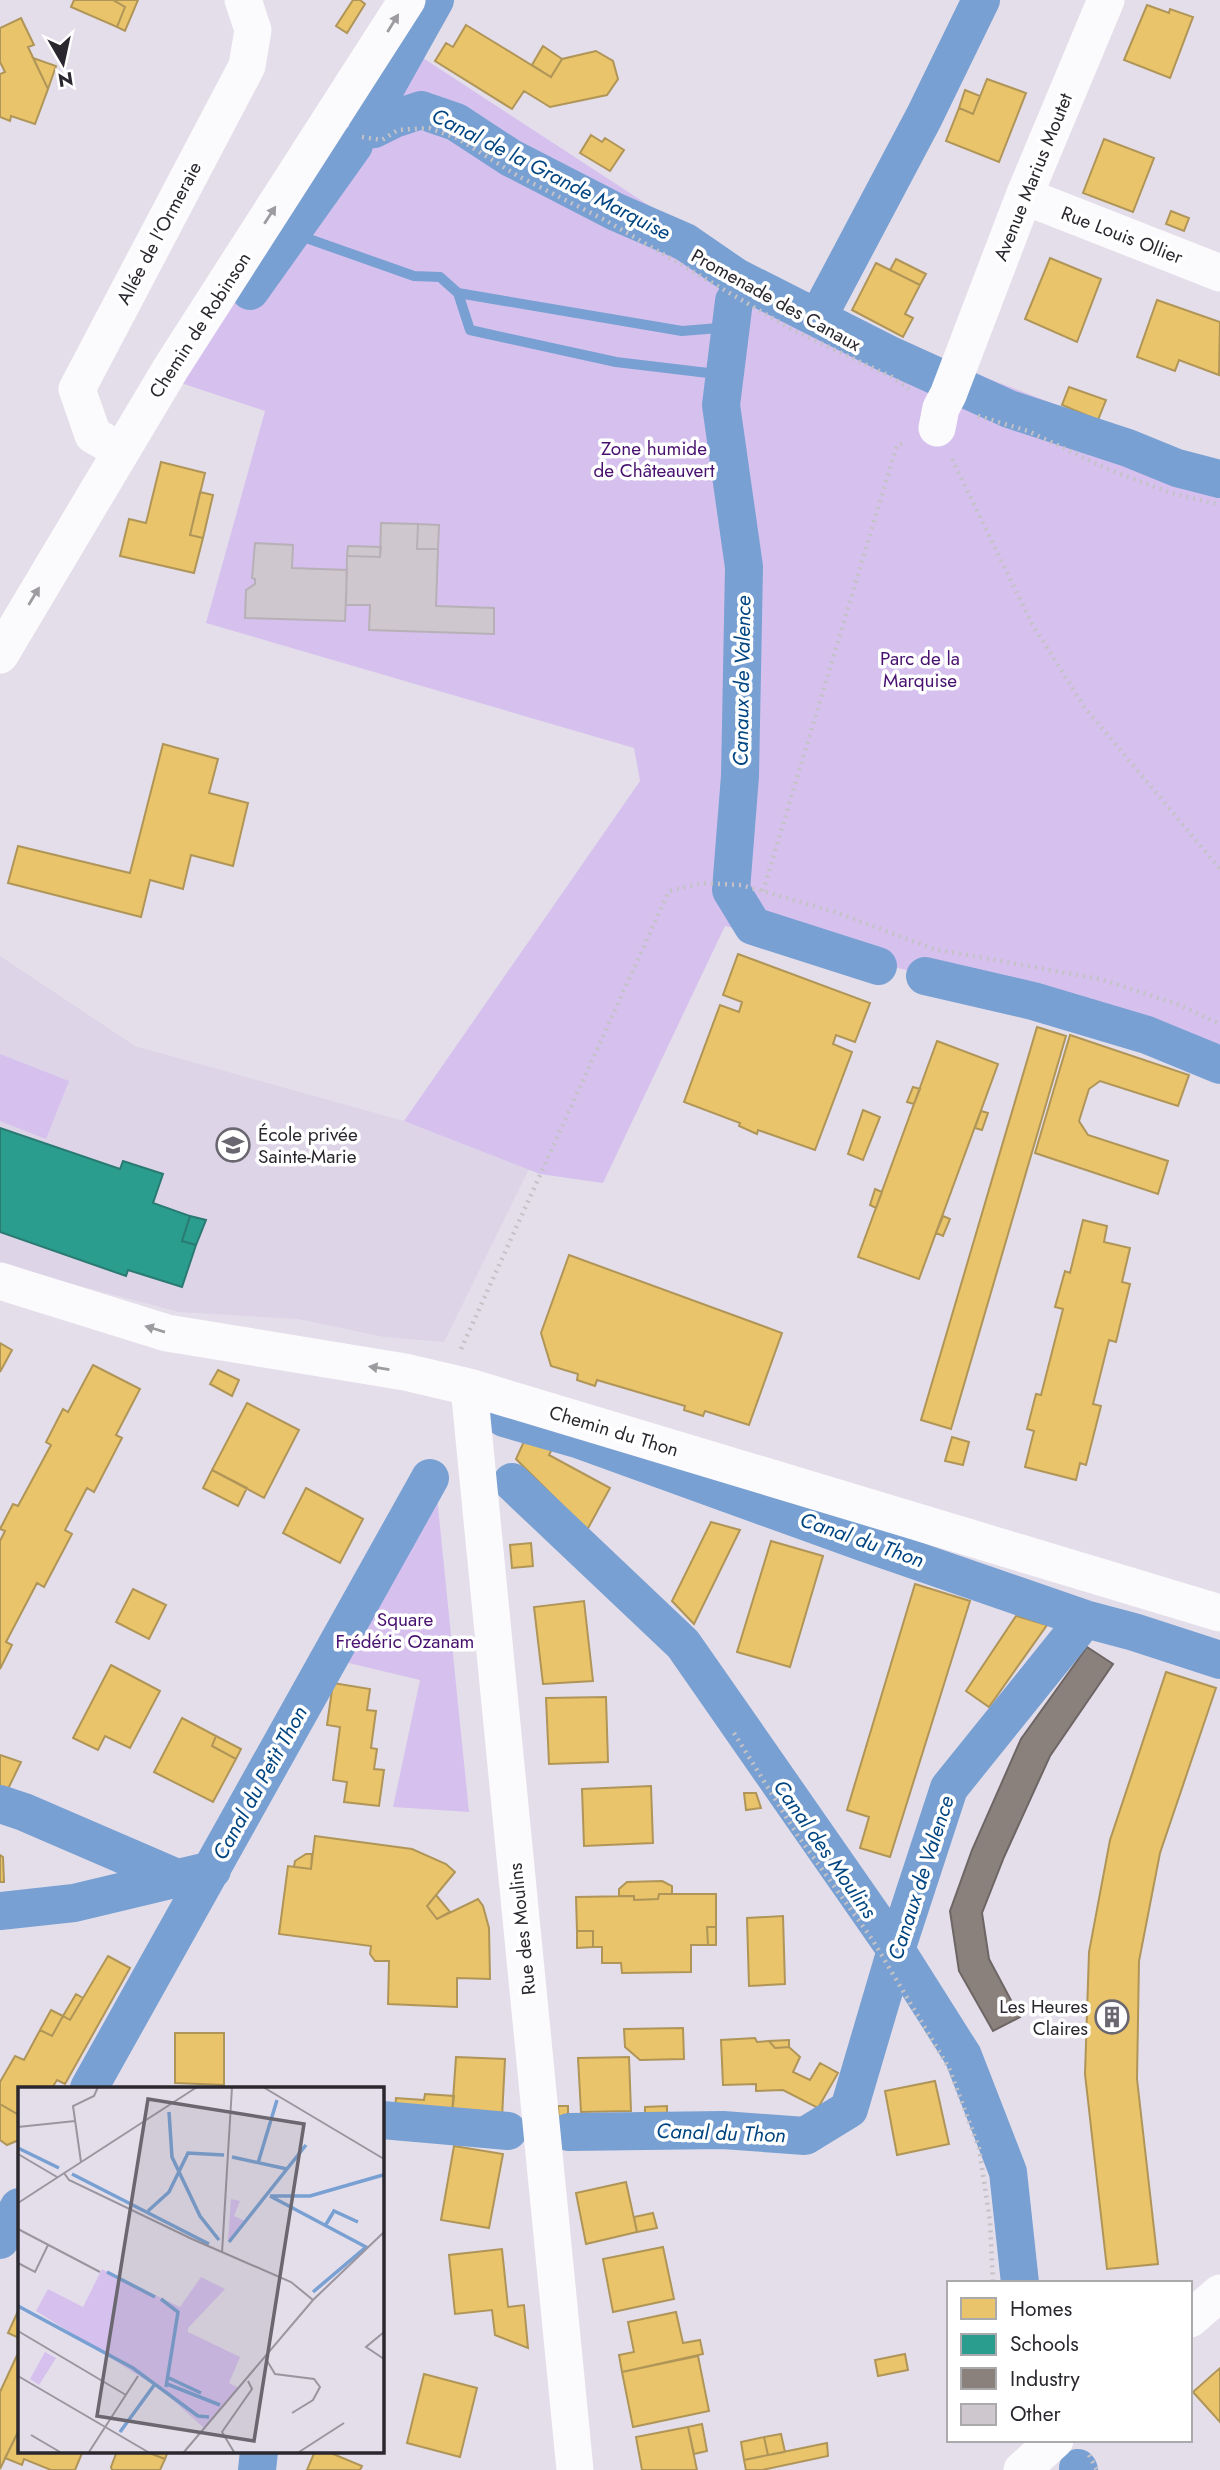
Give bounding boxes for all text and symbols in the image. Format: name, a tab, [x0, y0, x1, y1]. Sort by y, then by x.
one-way arrow	[386, 14, 399, 33]
north arrow	[28, 28, 98, 98]
text: N	[56, 65, 75, 94]
street label: Avenue Marius Moutet	[987, 89, 1079, 265]
water label: Canal de la Grande Marquise	[426, 101, 676, 248]
street label: Allée de l'Ormeraie	[110, 156, 208, 309]
street label: Rue Louis Ollier	[1057, 199, 1187, 271]
one-way arrow	[264, 205, 277, 225]
street label: Promenade des Canaux	[686, 242, 866, 358]
street label: Chemin de Robinson	[143, 247, 257, 403]
park label: Zone humide de Châteauvert	[594, 435, 715, 484]
one-way arrow	[28, 586, 41, 605]
water label: Canaux de Valence	[726, 595, 758, 767]
park label: Parc de la Marquise	[880, 645, 960, 694]
place label: École privée Sainte-Marie	[258, 1121, 358, 1170]
school or university icon: École privée Sainte-Marie	[214, 1126, 252, 1164]
one-way arrow	[144, 1324, 165, 1334]
one-way arrow	[368, 1362, 390, 1373]
street label: Chemin du Thon	[546, 1399, 682, 1463]
water label: Canal du Thon	[796, 1505, 928, 1575]
park label: Square Frédéric Ozanam	[336, 1606, 474, 1655]
water label: Canal du Petit Thon	[205, 1701, 315, 1865]
water label: Canal des Moulins	[766, 1774, 884, 1925]
water label: Canaux de Valence	[880, 1792, 962, 1964]
street label: Rue des Moulins	[502, 1861, 542, 1996]
place label: Les Heures Claires	[999, 1993, 1088, 2042]
building icon: Les Heures Claires	[1093, 1998, 1131, 2036]
inset map	[18, 2087, 383, 2452]
water label: Canal du Thon	[656, 2116, 786, 2150]
legend	[947, 2281, 1192, 2442]
text: Homes	[1010, 2294, 1072, 2324]
text: Schools	[1010, 2329, 1079, 2359]
text: Industry	[1010, 2364, 1081, 2394]
text: Other	[1010, 2399, 1061, 2429]

